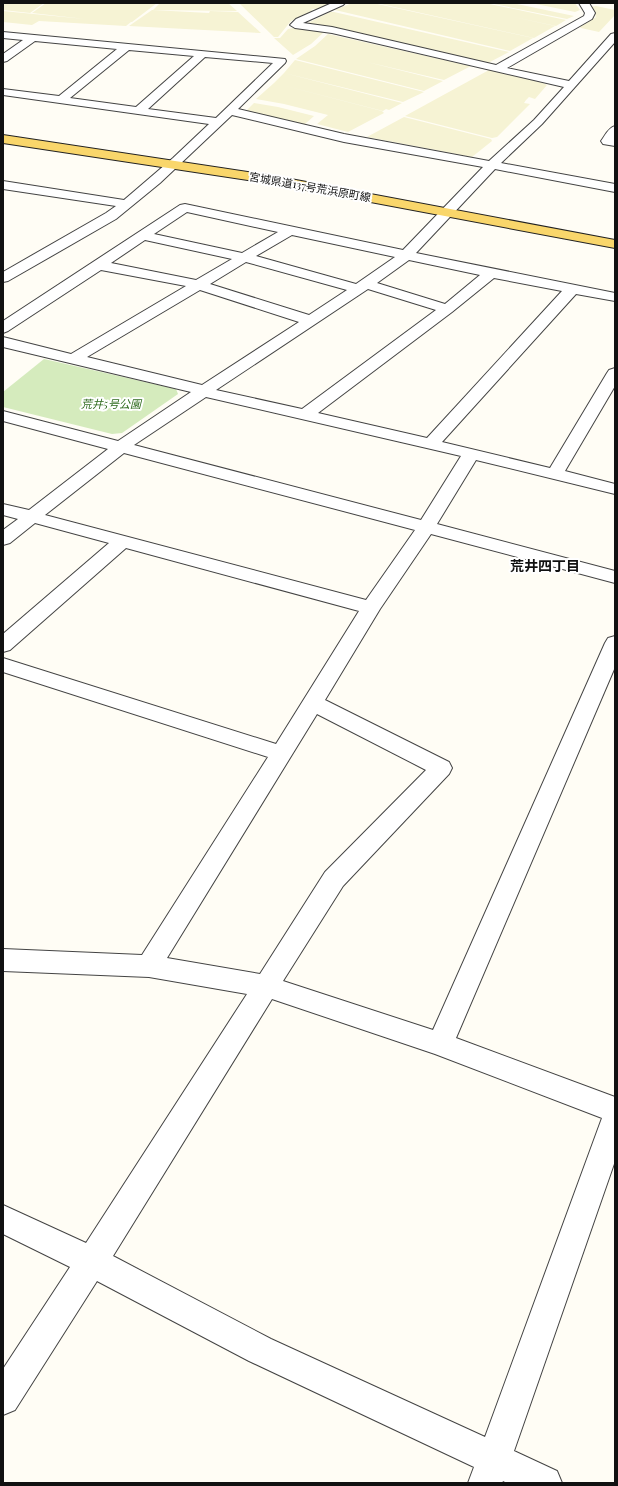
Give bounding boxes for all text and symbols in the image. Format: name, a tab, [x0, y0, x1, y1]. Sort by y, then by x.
street label: 宮城県道137号荒浜原町線	[248, 168, 372, 205]
park label: 荒井5号公園	[81, 396, 143, 411]
district label: 荒井四丁目	[510, 556, 580, 575]

